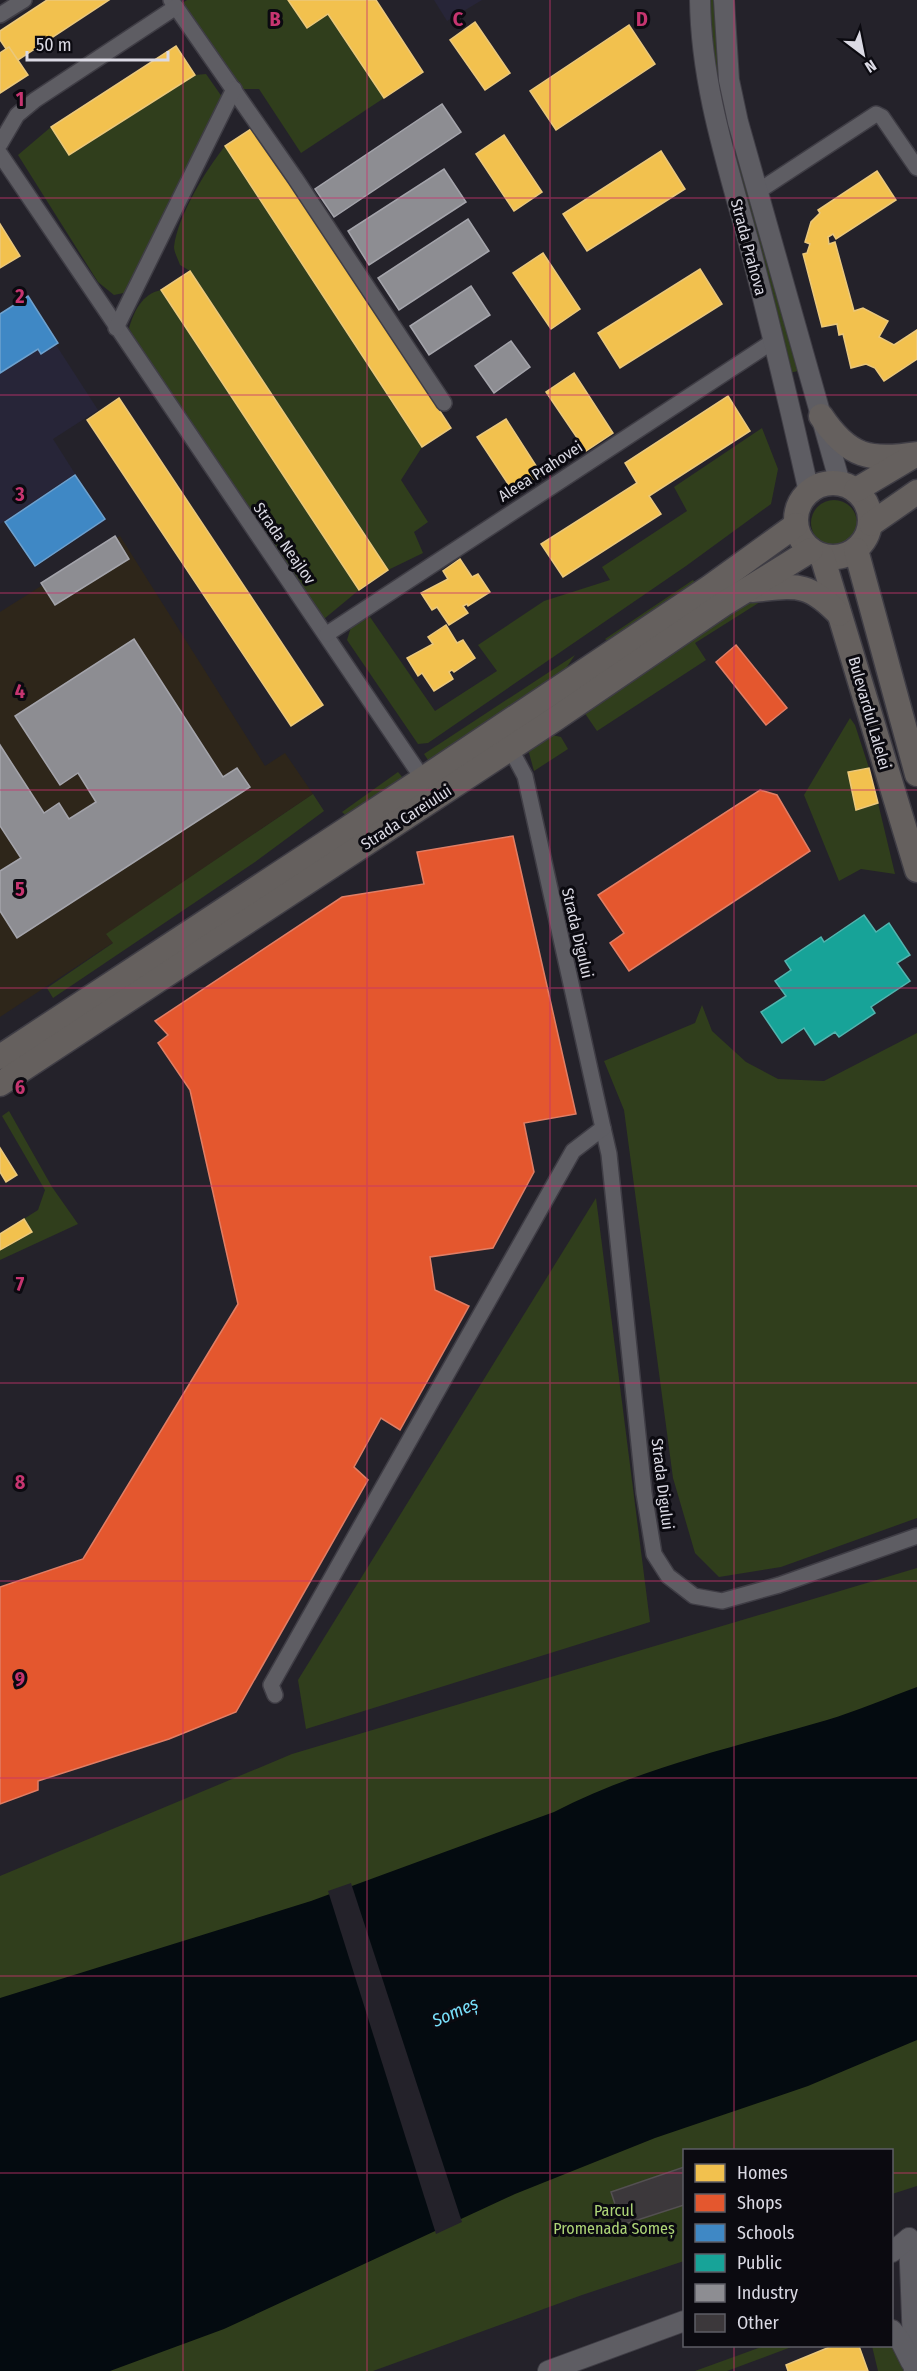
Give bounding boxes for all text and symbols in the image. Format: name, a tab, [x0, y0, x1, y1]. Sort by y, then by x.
text: B	[269, 7, 281, 31]
text: C	[453, 7, 464, 31]
text: D	[636, 7, 648, 31]
scale bar	[27, 24, 168, 62]
north arrow	[833, 24, 893, 84]
text: 50 m	[36, 34, 72, 56]
text: N	[862, 56, 880, 77]
text: 1	[16, 87, 24, 111]
street label: Strada Prahova	[727, 197, 771, 297]
text: 2	[14, 284, 25, 308]
street label: Aleea Prahovei	[495, 437, 586, 506]
text: 3	[14, 482, 25, 506]
street label: Strada Neajlov	[250, 499, 320, 588]
street label: Bulevardul Lalelei	[844, 654, 895, 772]
text: 4	[15, 679, 25, 703]
street label: Strada Careiului	[357, 781, 455, 854]
text: 5	[15, 877, 25, 901]
street label: Strada Digului	[558, 886, 597, 980]
text: 6	[15, 1075, 25, 1099]
text: 7	[16, 1272, 25, 1296]
street label: Strada Digului	[647, 1437, 678, 1531]
text: 8	[15, 1470, 26, 1494]
text: 9	[15, 1667, 25, 1691]
water label: Someș	[428, 1992, 482, 2032]
legend	[683, 2149, 893, 2347]
text: Homes	[737, 2162, 788, 2184]
text: Shops	[737, 2192, 782, 2214]
park label: Parcul Promenada Someș	[553, 2201, 675, 2239]
text: Schools	[737, 2222, 795, 2244]
text: Public	[737, 2252, 782, 2274]
text: Industry	[737, 2282, 798, 2304]
text: Other	[737, 2312, 780, 2334]

